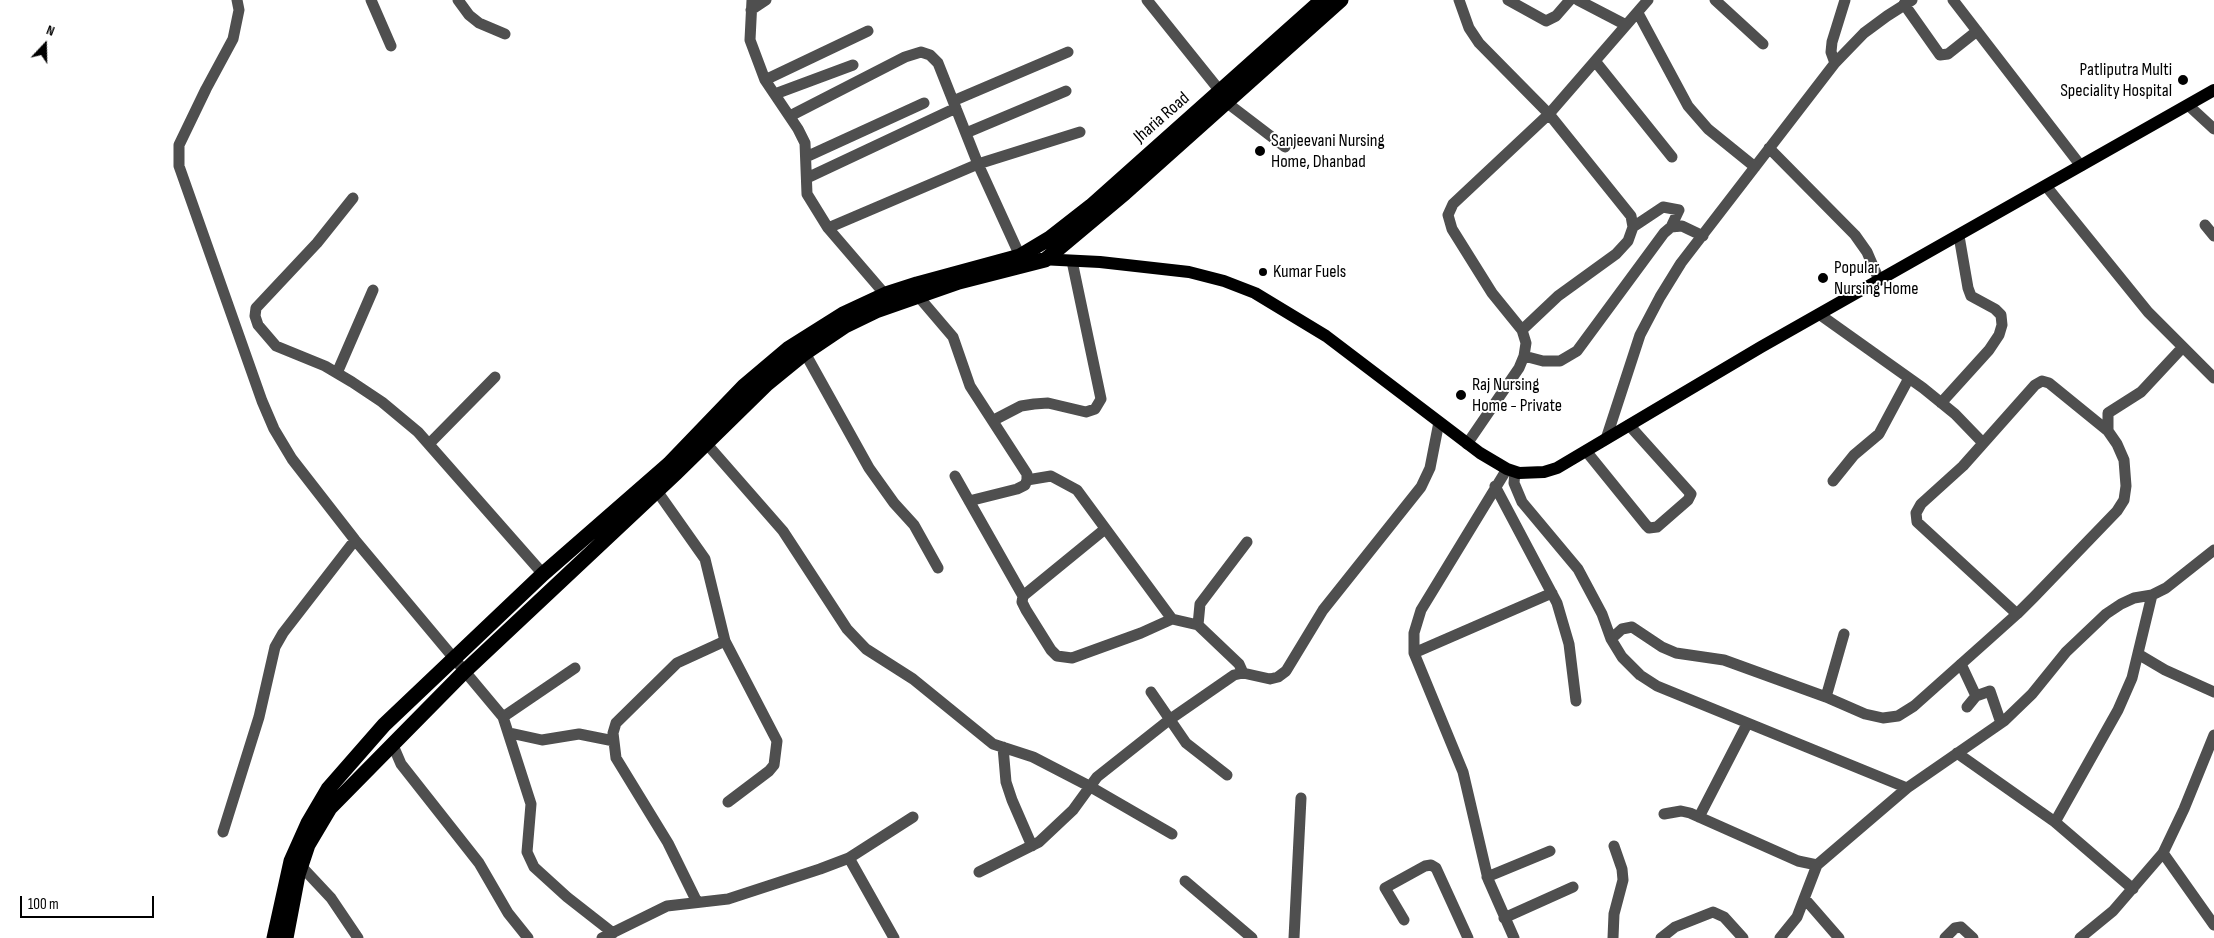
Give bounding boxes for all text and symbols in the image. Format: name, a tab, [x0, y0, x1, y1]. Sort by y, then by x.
north arrow	[20, 20, 70, 70]
text: N	[44, 21, 57, 40]
place label: Patliputra Multi Speciality Hospital	[2060, 59, 2172, 102]
marker: Patliputra Multi Speciality Hospital	[2176, 73, 2190, 87]
street label: Jharia Road	[1130, 88, 1194, 148]
place label: Sanjeevani Nursing Home, Dhanbad	[1271, 130, 1385, 172]
marker: Sanjeevani Nursing Home, Dhanbad	[1253, 144, 1267, 158]
place label: Popular Nursing Home	[1834, 257, 1919, 300]
place label: Kumar Fuels	[1273, 261, 1346, 283]
marker: Kumar Fuels	[1257, 266, 1269, 278]
marker: Popular Nursing Home	[1816, 271, 1830, 285]
place label: Raj Nursing Home - Private	[1472, 374, 1562, 416]
marker: Raj Nursing Home - Private	[1454, 388, 1468, 402]
scale bar	[22, 886, 156, 918]
text: 100 m	[28, 895, 59, 914]

